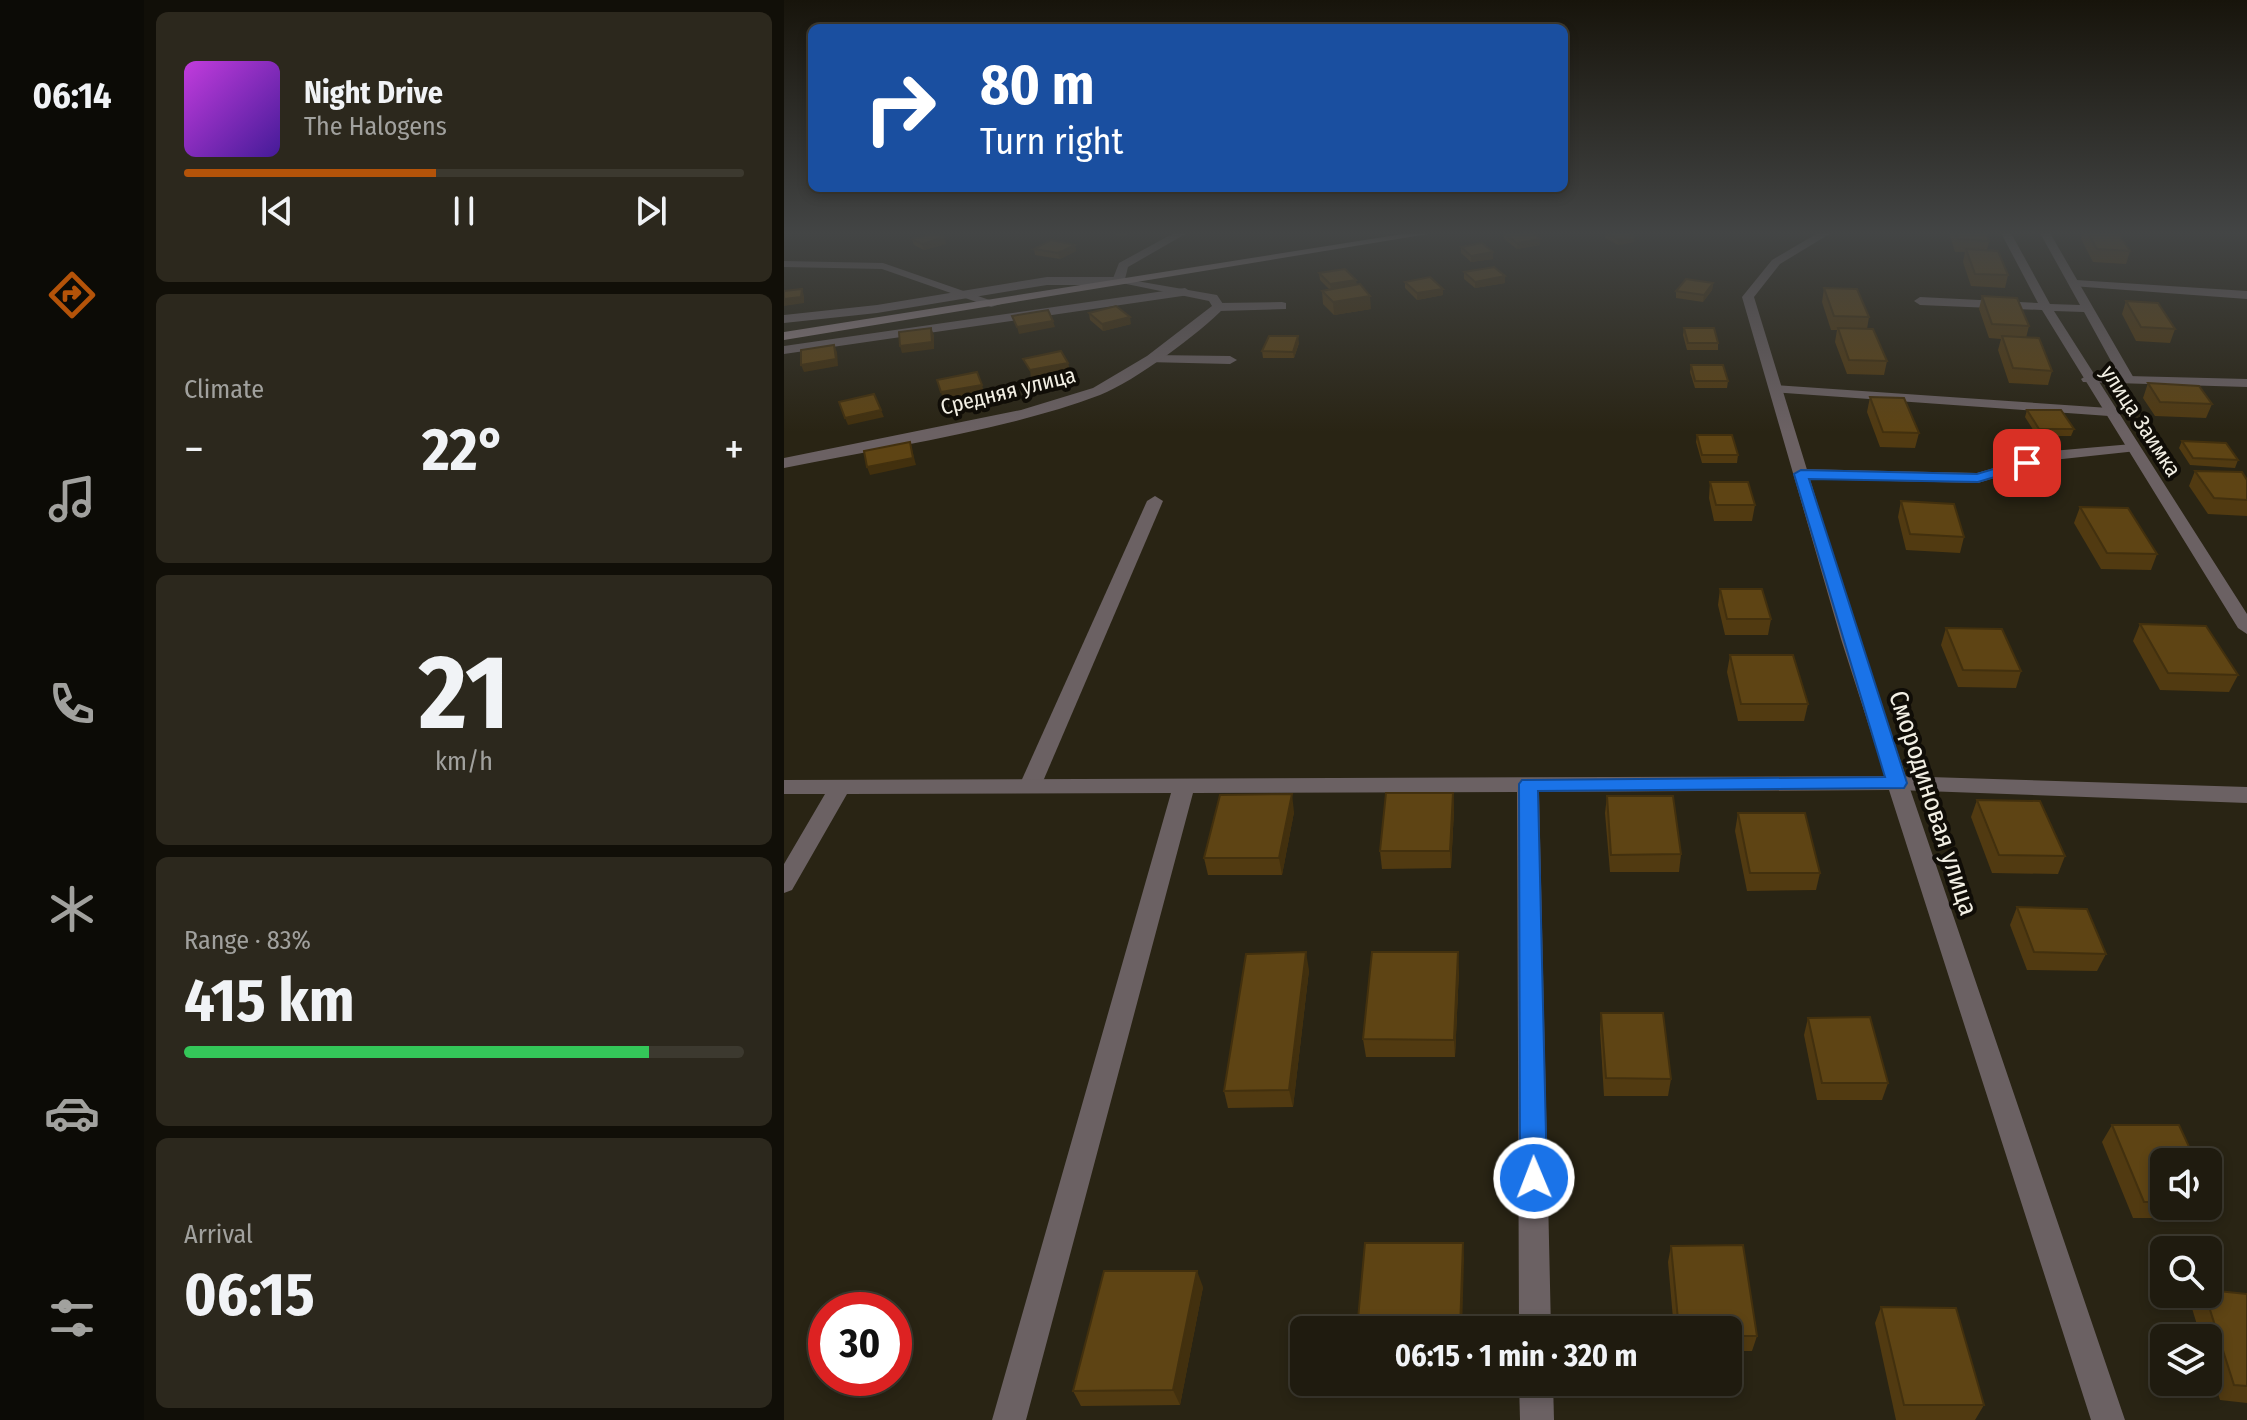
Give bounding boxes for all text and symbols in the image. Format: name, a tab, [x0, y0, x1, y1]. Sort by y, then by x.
text: 80 m	[980, 52, 1095, 119]
icon: right	[848, 56, 952, 160]
text: 06:14	[32, 74, 112, 118]
text: Night Drive	[304, 75, 443, 111]
text: The Halogens	[304, 111, 447, 142]
text: Turn right	[980, 120, 1123, 164]
icon: previous	[255, 189, 299, 233]
icon: pause	[442, 189, 486, 233]
icon: next	[629, 189, 673, 233]
icon: directions	[44, 267, 100, 323]
street label: улица Заимка	[2095, 360, 2187, 482]
street label: Средняя улица	[938, 361, 1078, 421]
text: Climate	[184, 374, 264, 405]
text: 22°	[422, 414, 506, 486]
text: −	[184, 423, 204, 476]
text: +	[724, 423, 744, 476]
pin	[1993, 429, 2061, 497]
icon: arrive	[2005, 441, 2049, 485]
icon: music	[44, 471, 100, 527]
text: 21	[419, 631, 509, 756]
icon: phone	[44, 676, 100, 732]
street label: Смородиновая улица	[1882, 687, 1984, 919]
text: km/h	[435, 746, 493, 777]
icon: climate	[44, 881, 100, 937]
text: Range · 83%	[184, 925, 311, 956]
text: 415 km	[184, 965, 354, 1037]
icon: car	[44, 1085, 100, 1141]
position arrow	[1492, 1136, 1576, 1220]
map controls	[2150, 1148, 2222, 1396]
button: sound	[2150, 1148, 2222, 1220]
text: Arrival	[184, 1219, 253, 1250]
button: search	[2150, 1236, 2222, 1308]
text: 06:15	[184, 1259, 315, 1331]
icon: filters	[44, 1290, 100, 1346]
speed limit sign: 30	[808, 1292, 912, 1396]
button: layers	[2150, 1324, 2222, 1396]
text: 06:15 · 1 min · 320 m	[1395, 1338, 1637, 1374]

